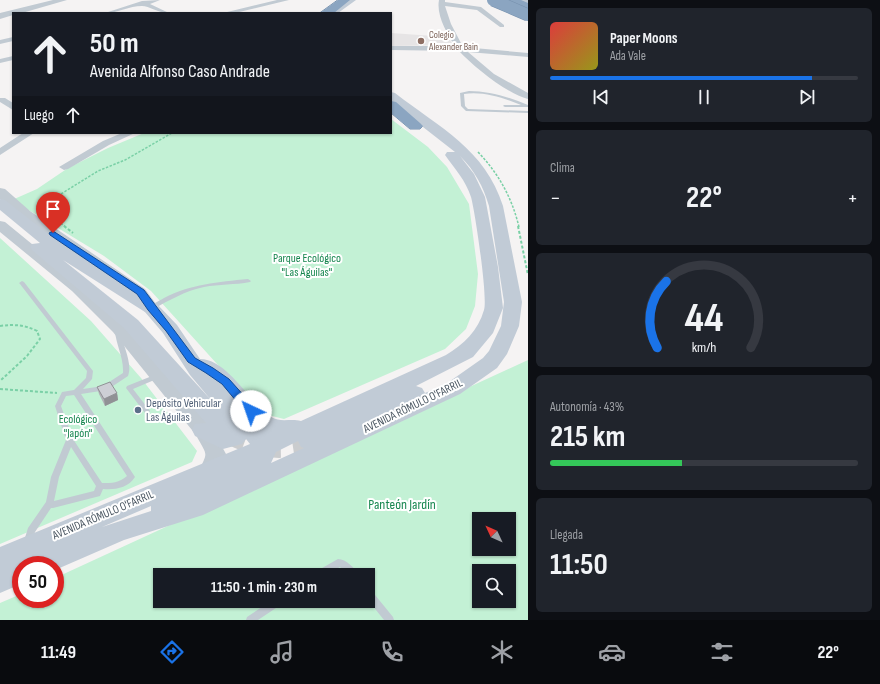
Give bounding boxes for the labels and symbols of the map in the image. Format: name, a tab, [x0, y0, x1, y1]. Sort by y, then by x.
place label: Colegio Alexander Bain	[428, 29, 478, 53]
marker: Colegio Alexander Bain	[416, 36, 426, 46]
pin	[36, 192, 70, 233]
park label: Parque Ecológico "Las Águilas"	[273, 251, 341, 280]
street label: AVENIDA RÓMULO O'FARRIL	[360, 375, 465, 437]
position arrow	[230, 390, 272, 432]
place label: Depósito Vehicular Las Águilas	[146, 396, 222, 425]
marker: Depósito Vehicular Las Águilas	[133, 405, 143, 415]
park label: Ecológico "Japón"	[59, 412, 97, 441]
street label: AVENIDA RÓMULO O'FARRIL	[49, 487, 156, 543]
park label: Panteón Jardín	[368, 496, 436, 513]
north arrow	[472, 512, 516, 556]
speed limit sign: 50	[12, 556, 64, 608]

